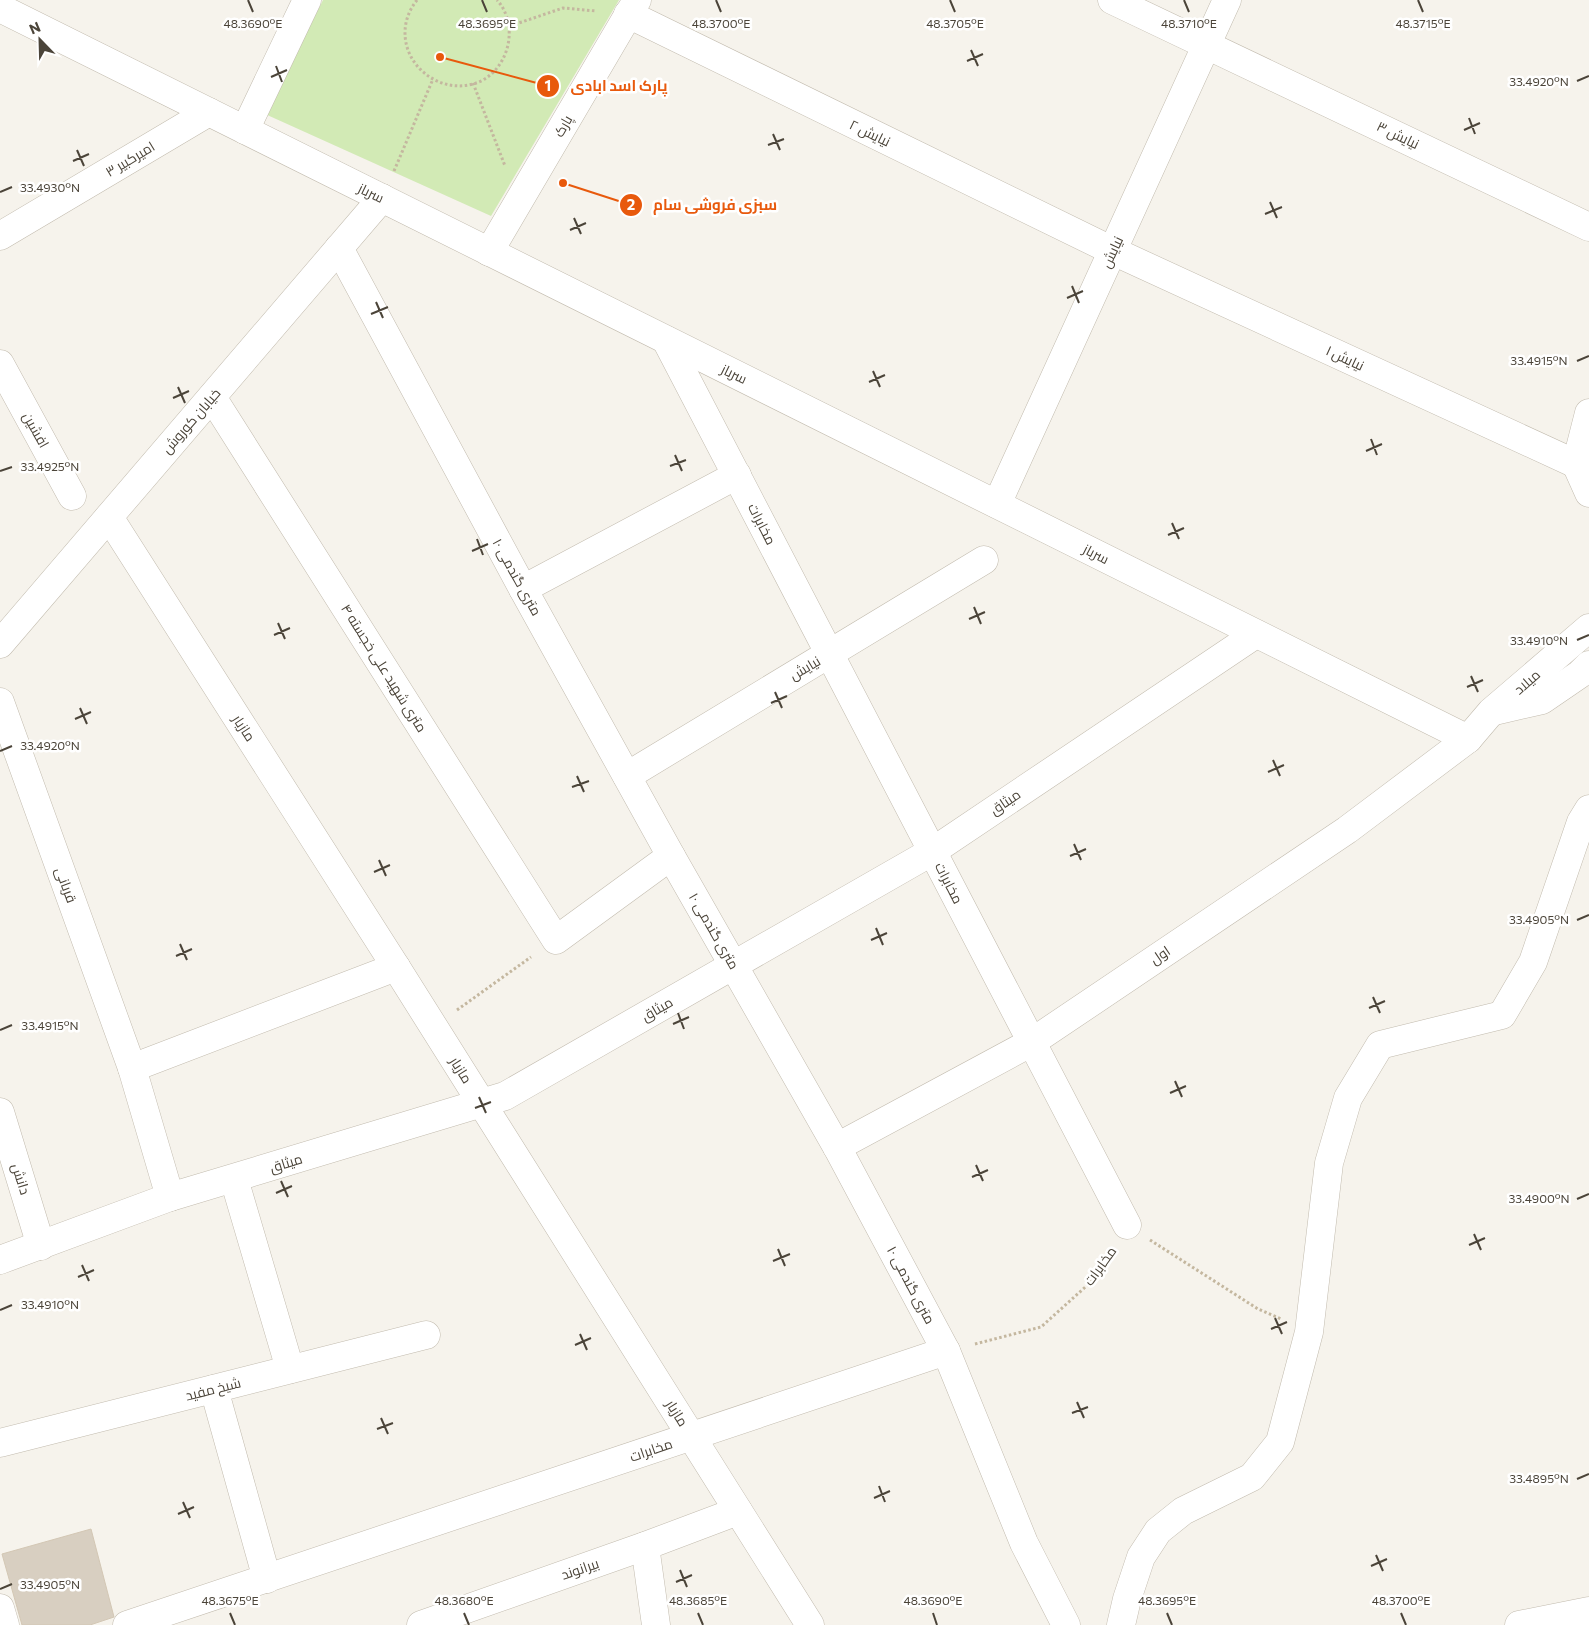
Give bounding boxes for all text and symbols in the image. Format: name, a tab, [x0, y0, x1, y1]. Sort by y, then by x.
north arrow	[15, 15, 65, 65]
text: 48.3690°E	[224, 16, 282, 30]
text: 48.3695°E	[458, 16, 516, 30]
text: 48.3700°E	[692, 16, 750, 30]
text: 48.3705°E	[926, 16, 984, 30]
text: 48.3710°E	[1161, 16, 1217, 30]
text: 48.3715°E	[1395, 16, 1451, 30]
text: N	[27, 18, 43, 37]
callout: پارک اسد ابادی	[536, 71, 677, 101]
text: 33.4920°N	[1509, 74, 1569, 88]
text: 1	[545, 76, 551, 94]
text: پارک اسد ابادی	[571, 76, 668, 97]
street label: پارک	[550, 112, 577, 141]
street label: نیایش ۲	[847, 115, 893, 150]
street label: نیایش ۳	[1374, 117, 1422, 152]
street label: امیرکبیر ۳	[102, 137, 157, 180]
street label: سرباز	[354, 179, 387, 206]
text: 33.4930°N	[20, 180, 80, 194]
callout: سبزی فروشی سام	[618, 190, 787, 220]
text: 2	[627, 195, 635, 213]
text: سبزی فروشی سام	[653, 195, 777, 215]
street label: نیایش	[1097, 233, 1126, 270]
street label: نیایش ۱	[1323, 341, 1367, 374]
text: 33.4915°N	[1510, 353, 1568, 367]
street label: سرباز	[717, 360, 750, 387]
street label: خیابان کوروش	[158, 385, 224, 457]
street label: افشین	[20, 409, 53, 451]
text: 33.4925°N	[21, 459, 79, 473]
street label: مخابرات	[745, 500, 780, 547]
street label: ۱۰ متری گندمی	[489, 535, 546, 618]
street label: سرباز	[1079, 539, 1112, 567]
street label: ۴ متری شهید علی خجسته	[338, 601, 431, 735]
text: 33.4910°N	[1510, 633, 1568, 647]
street label: نیایش	[786, 652, 823, 683]
street label: میلاد	[1510, 666, 1543, 698]
street label: مازیار	[229, 710, 259, 744]
text: 33.4920°N	[20, 738, 80, 752]
street label: میثاق	[986, 785, 1024, 819]
street label: مخابرات	[932, 859, 967, 906]
street label: قربانی	[52, 865, 81, 905]
street label: ۱۰ متری گندمی	[686, 889, 743, 972]
text: 33.4905°N	[1509, 912, 1569, 926]
street label: اول	[1146, 942, 1174, 968]
street label: میثاق	[638, 993, 676, 1025]
text: 33.4915°N	[21, 1018, 79, 1032]
street label: مازیار	[446, 1052, 476, 1086]
street label: میثاق	[267, 1150, 305, 1176]
street label: دانش	[9, 1161, 34, 1197]
text: 33.4900°N	[1509, 1191, 1569, 1205]
street label: ۱۰ متری گندمی	[884, 1243, 939, 1326]
street label: مخابرات	[1080, 1243, 1119, 1289]
text: 33.4910°N	[21, 1297, 79, 1311]
street label: شیخ مفید	[183, 1373, 243, 1405]
street label: مازیار	[662, 1395, 692, 1429]
street label: مخابرات	[627, 1434, 675, 1465]
text: 33.4895°N	[1509, 1471, 1569, 1485]
street label: بیرانوند	[559, 1554, 601, 1583]
text: 33.4905°N	[20, 1577, 80, 1591]
text: 48.3675°E	[201, 1593, 259, 1607]
text: 48.3680°E	[434, 1593, 494, 1607]
text: 48.3685°E	[669, 1593, 727, 1607]
text: 48.3690°E	[904, 1593, 962, 1607]
text: 48.3695°E	[1138, 1593, 1196, 1607]
text: 48.3700°E	[1372, 1593, 1430, 1607]

